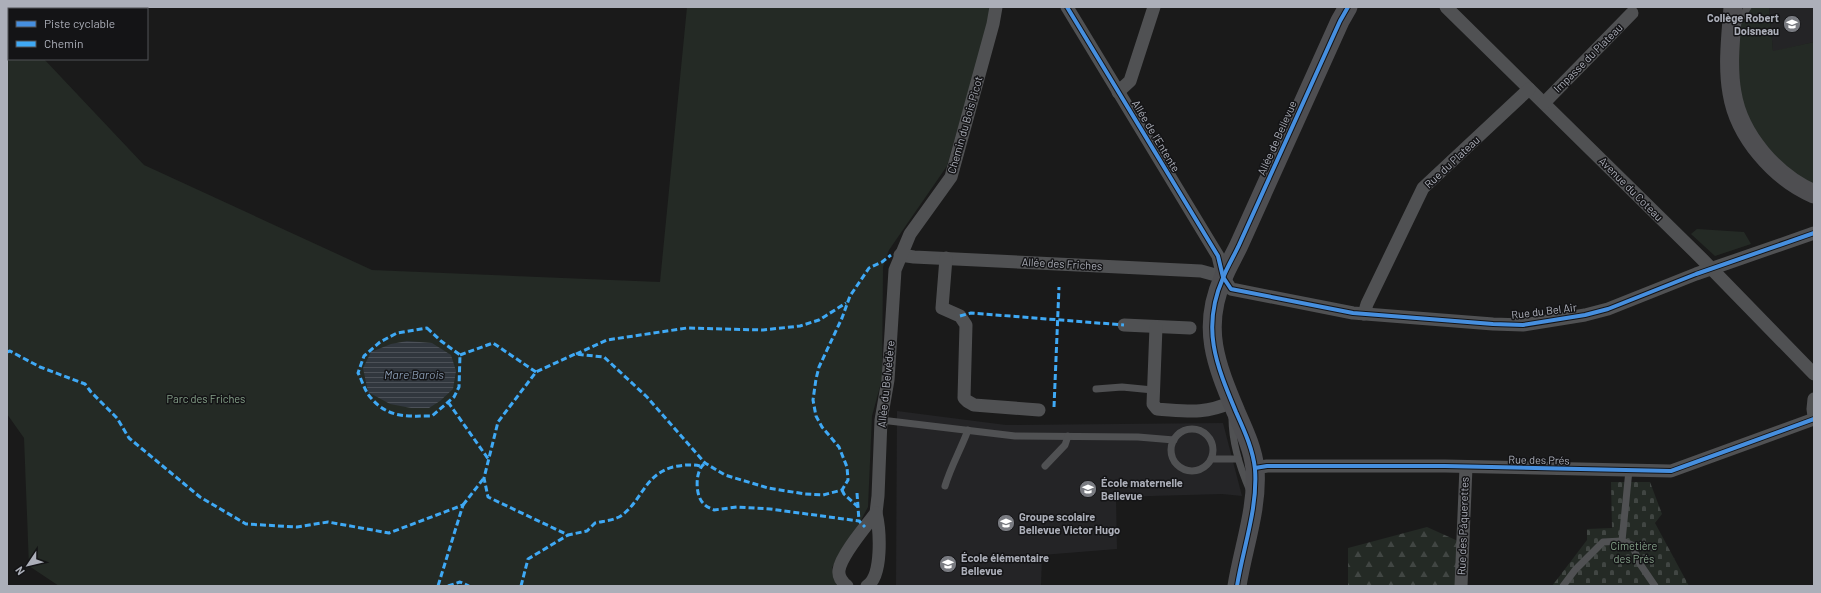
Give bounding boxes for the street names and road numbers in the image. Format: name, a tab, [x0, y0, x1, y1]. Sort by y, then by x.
street label: Impasse du Plateau	[1551, 20, 1625, 95]
street label: Chemin du Bois Picot	[944, 75, 985, 175]
street label: Allée de l'Entente	[1130, 97, 1183, 174]
street label: Allée de Bellevue	[1254, 98, 1299, 177]
street label: Rue du Plateau	[1421, 133, 1482, 190]
street label: Avenue du Coteau	[1597, 154, 1666, 223]
street label: Allée des Friches	[1021, 255, 1103, 272]
street label: Rue du Bel Air	[1511, 300, 1577, 321]
street label: Allée du Belvédère	[874, 340, 897, 428]
street label: Rue des Prés	[1508, 452, 1570, 467]
street label: Rue des Pâquerettes	[1454, 477, 1471, 575]

